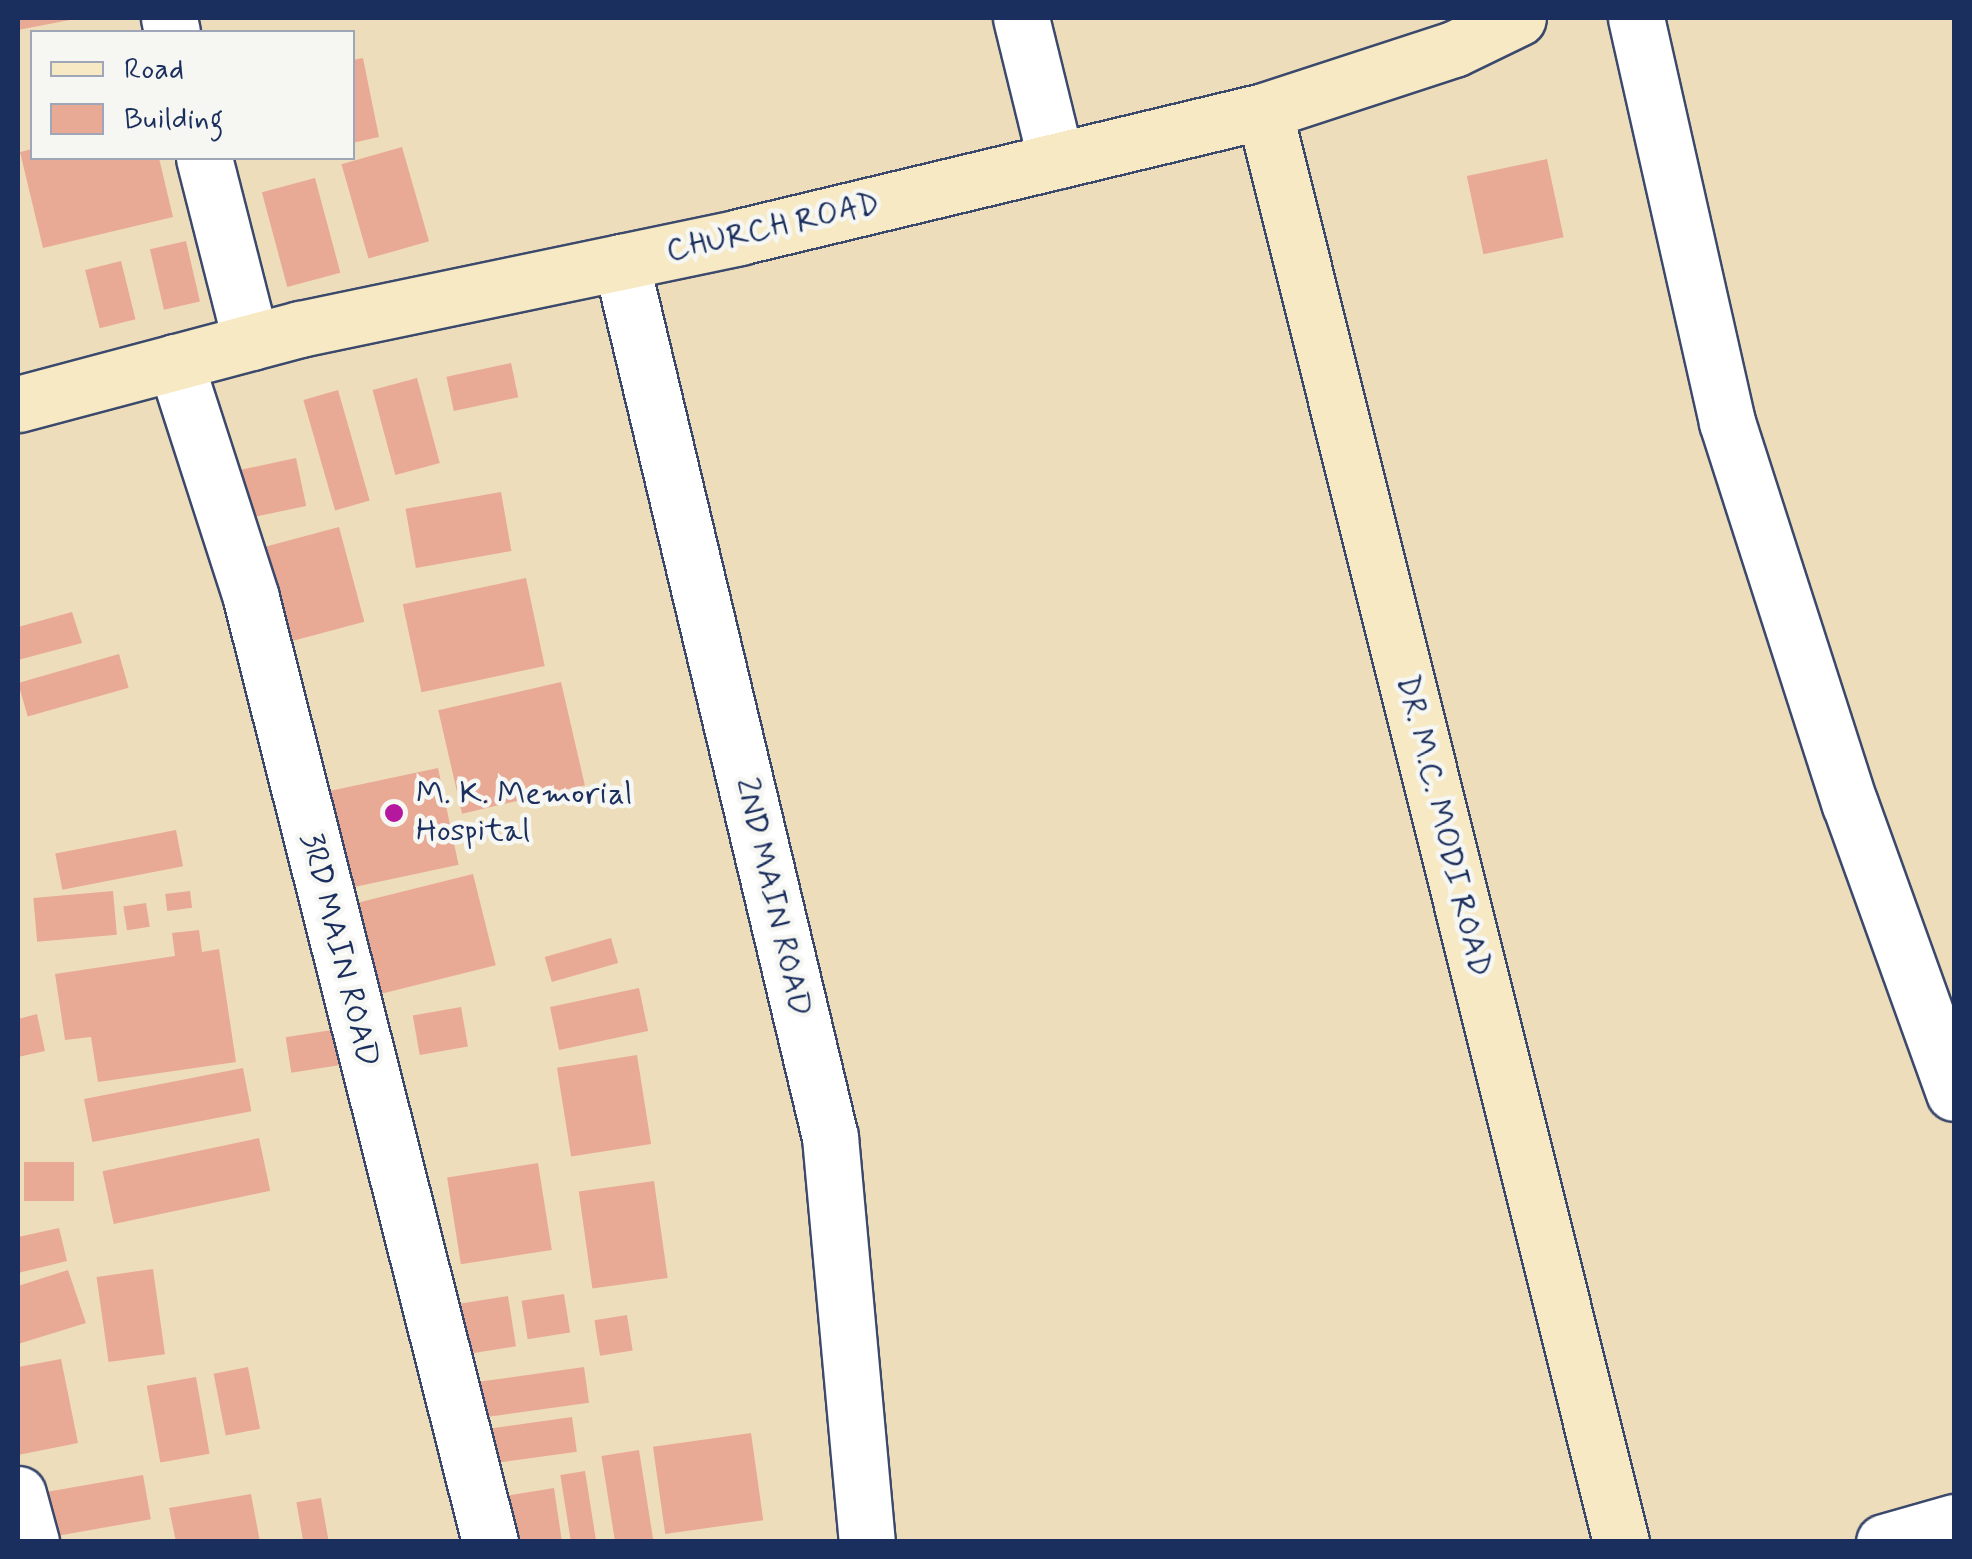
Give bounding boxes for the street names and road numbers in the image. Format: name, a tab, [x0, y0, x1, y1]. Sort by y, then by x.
street label: CHURCH ROAD	[665, 185, 881, 271]
street label: DR. M.C. MODI ROAD	[1387, 672, 1499, 980]
street label: 2ND MAIN ROAD	[727, 773, 819, 1021]
street label: 3RD MAIN ROAD	[291, 828, 387, 1072]

